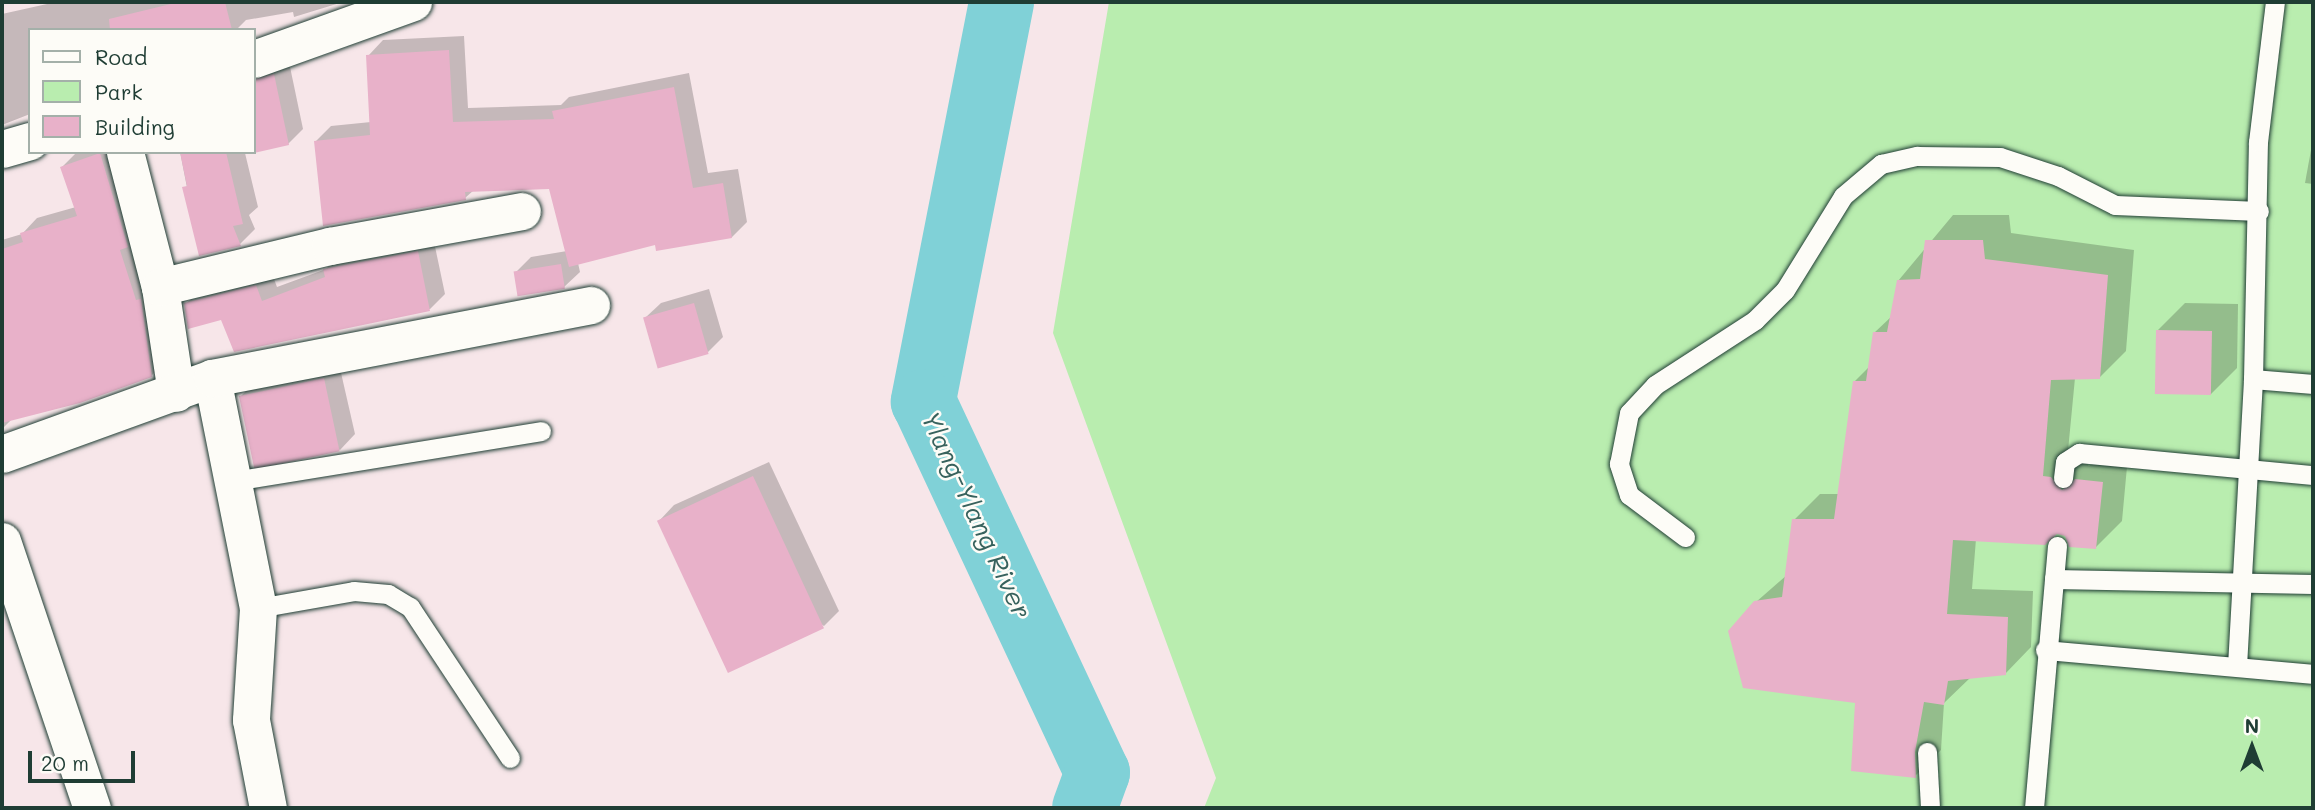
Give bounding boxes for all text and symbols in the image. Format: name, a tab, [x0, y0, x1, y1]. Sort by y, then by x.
legend	[28, 28, 256, 154]
text: Road	[95, 43, 147, 70]
text: Park	[95, 78, 143, 105]
text: Building	[95, 113, 175, 140]
water label: Ylang-Ylang River	[914, 406, 1038, 624]
north arrow	[2217, 712, 2287, 782]
text: N	[2245, 713, 2259, 738]
scale bar	[32, 736, 138, 780]
text: 20 m	[41, 749, 89, 776]

